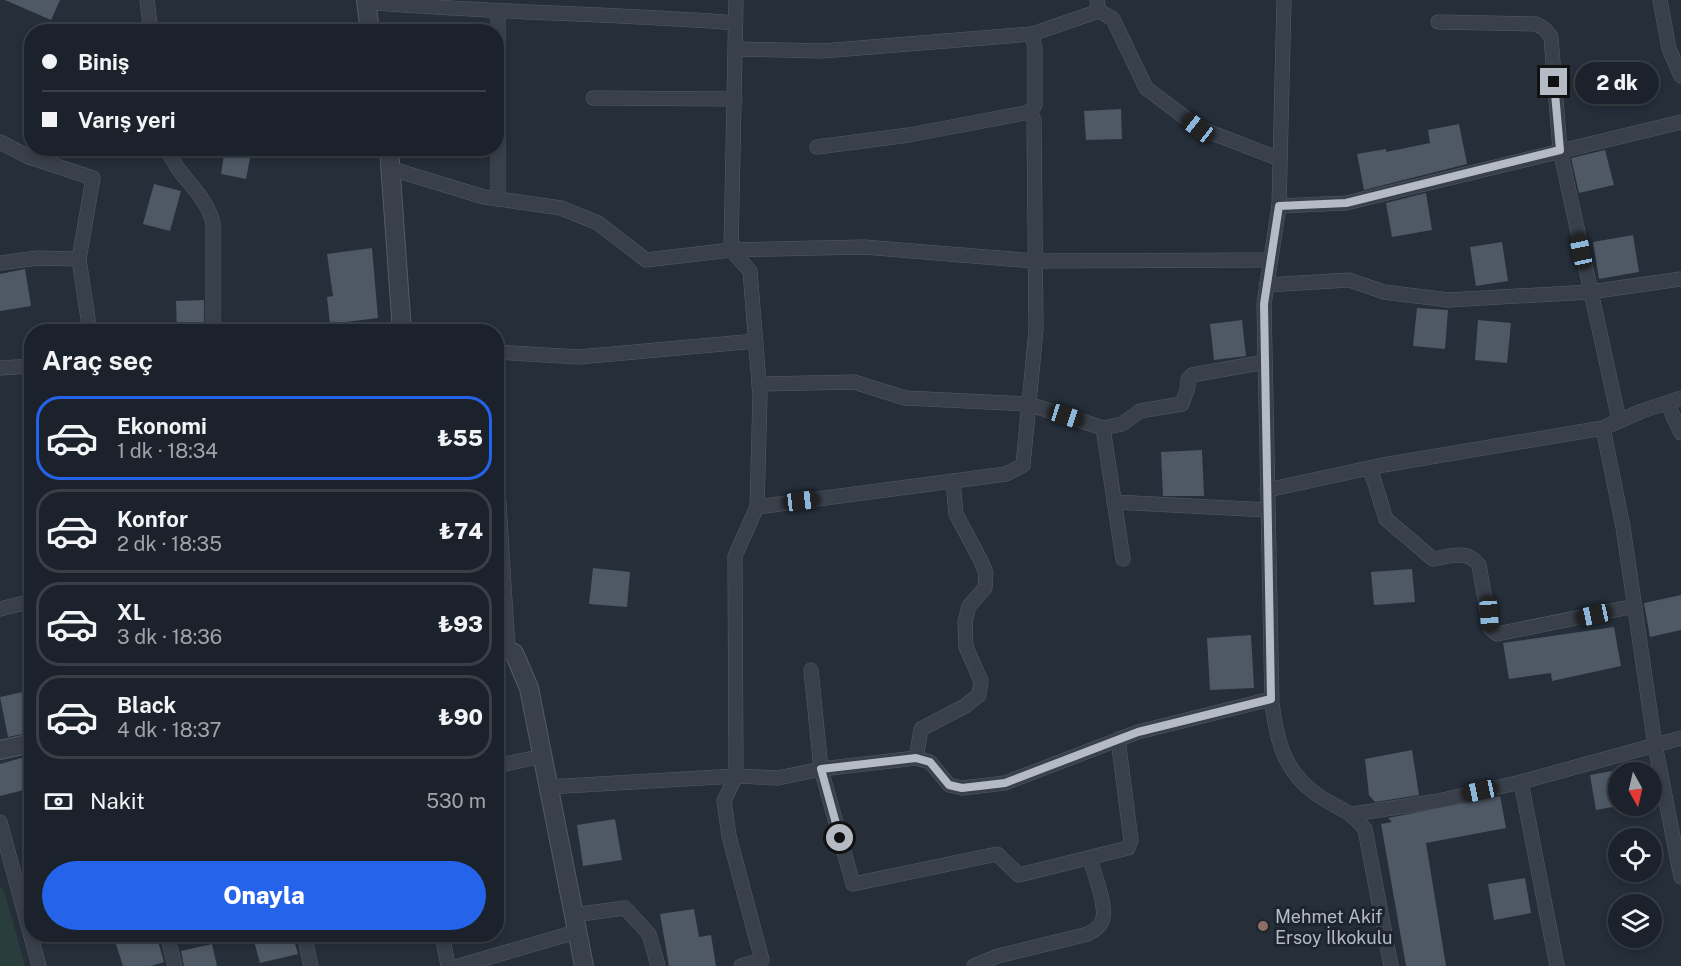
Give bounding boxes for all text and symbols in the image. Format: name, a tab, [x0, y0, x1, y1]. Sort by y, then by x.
text: Biniş	[78, 49, 129, 75]
callout: 2 dk	[1575, 61, 1659, 103]
route end	[1540, 68, 1567, 95]
text: 2 dk	[1596, 71, 1638, 95]
text: Varış yeri	[78, 107, 176, 133]
car	[1178, 110, 1218, 146]
car	[1568, 232, 1594, 270]
text: Araç seç	[42, 344, 153, 376]
car	[1046, 402, 1086, 430]
icon: car	[45, 411, 99, 465]
text: Ekonomi	[117, 413, 207, 439]
text: ₺55	[437, 425, 483, 451]
text: 1 dk · 18:34	[117, 439, 218, 463]
car	[782, 490, 820, 512]
icon: car	[45, 504, 99, 558]
text: Konfor	[117, 506, 188, 532]
text: ₺74	[439, 518, 483, 544]
text: 2 dk · 18:35	[117, 532, 222, 556]
car	[1479, 595, 1499, 633]
icon: car	[45, 597, 99, 651]
text: XL	[117, 599, 145, 625]
car	[1575, 602, 1613, 628]
text: ₺93	[438, 611, 483, 637]
text: 3 dk · 18:36	[117, 625, 222, 649]
icon: car	[45, 690, 99, 744]
text: Black	[117, 692, 176, 718]
text: ₺90	[438, 704, 483, 730]
text: 4 dk · 18:37	[117, 718, 221, 742]
north arrow	[1608, 762, 1662, 816]
map controls	[1608, 762, 1662, 948]
car	[1461, 778, 1499, 804]
icon: cash	[42, 785, 75, 818]
text: Nakit	[90, 788, 145, 814]
text: 530 m	[426, 789, 486, 813]
route start	[826, 824, 853, 851]
button: locate	[1608, 828, 1662, 882]
button: Onayla	[42, 861, 486, 930]
button: layers	[1608, 894, 1662, 948]
place label: Mehmet Akif Ersoy İlkokulu	[1275, 906, 1392, 948]
marker: Mehmet Akif Ersoy İlkokulu	[1256, 919, 1270, 933]

